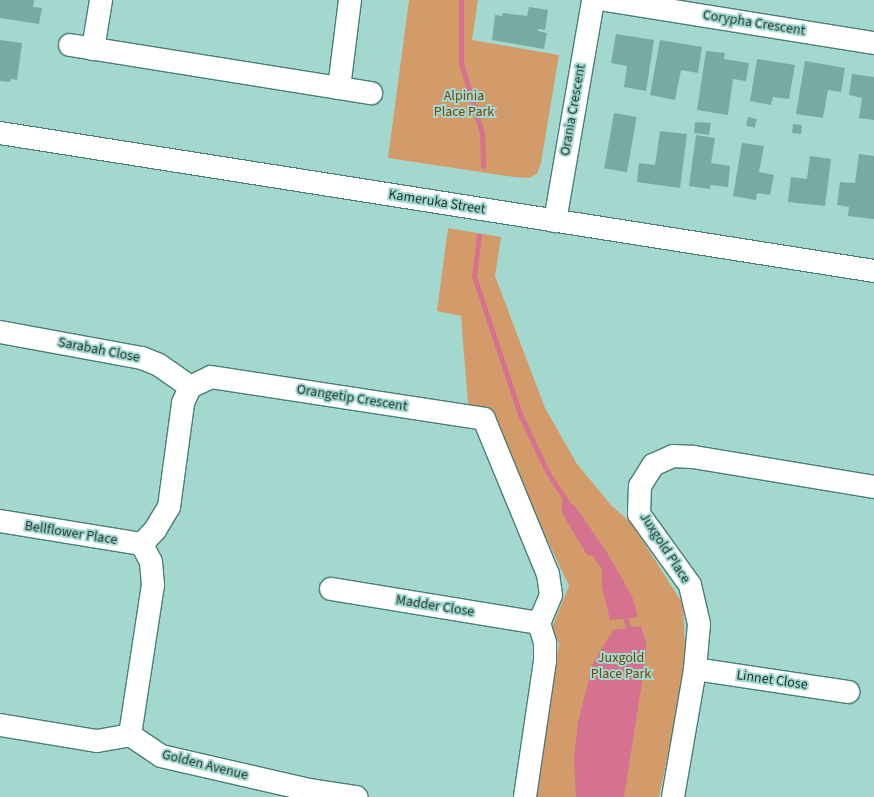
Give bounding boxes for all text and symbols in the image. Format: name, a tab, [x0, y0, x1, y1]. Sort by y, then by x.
street label: Corypha Crescent	[702, 7, 806, 39]
street label: Orania Crescent	[557, 63, 589, 157]
park label: Alpinia Place Park	[434, 88, 494, 120]
street label: Kameruka Street	[387, 186, 487, 218]
street label: Sarabah Close	[57, 334, 141, 366]
street label: Orangetip Crescent	[295, 381, 409, 415]
street label: Juxgold Place	[636, 510, 694, 586]
street label: Bellflower Place	[23, 517, 119, 549]
street label: Madder Close	[395, 592, 475, 620]
park label: Juxgold Place Park	[591, 650, 651, 682]
street label: Linnet Close	[735, 667, 809, 693]
street label: Golden Avenue	[160, 746, 250, 784]

